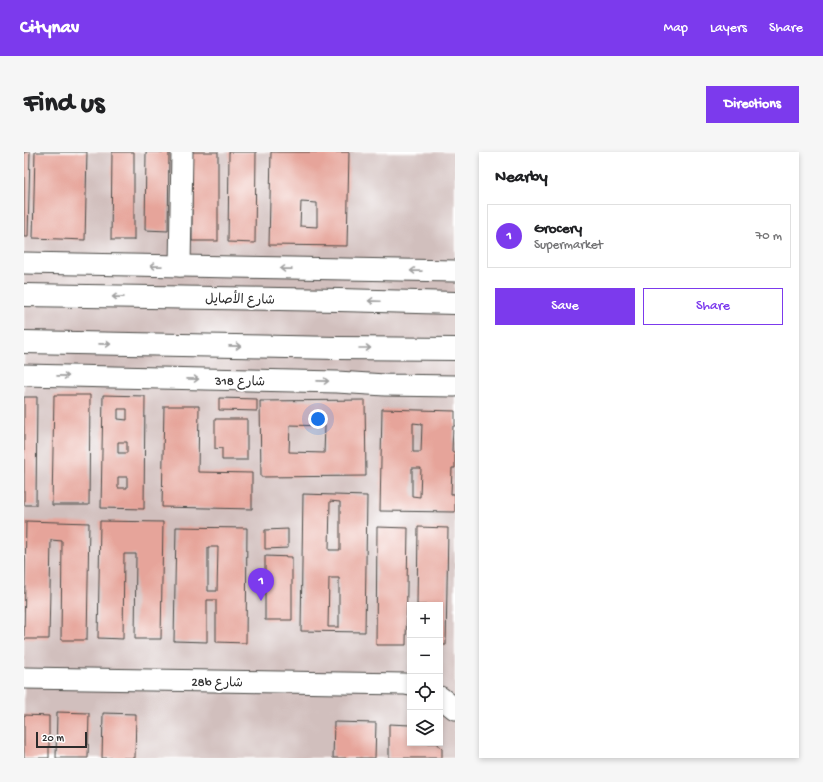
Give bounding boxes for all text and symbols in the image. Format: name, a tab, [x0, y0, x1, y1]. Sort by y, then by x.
text: Citynav	[20, 17, 79, 40]
text: Map	[664, 20, 688, 37]
text: Layers	[710, 20, 747, 37]
text: Share	[769, 20, 803, 37]
button: Directions	[706, 86, 799, 123]
text: Find us	[24, 88, 104, 121]
text: Nearby	[495, 168, 548, 188]
text: Grocery	[534, 220, 582, 238]
text: 1	[506, 229, 512, 244]
text: 70 m	[756, 229, 782, 244]
text: Supermarket	[534, 238, 603, 253]
one-way arrow	[150, 262, 163, 270]
one-way arrow	[280, 265, 293, 272]
one-way arrow	[410, 267, 423, 275]
button: Save	[495, 288, 635, 325]
button: Share	[643, 288, 783, 325]
street label: شارع الأصايل	[205, 289, 275, 309]
one-way arrow	[112, 293, 125, 300]
one-way arrow	[368, 297, 381, 304]
one-way arrow	[98, 340, 111, 347]
one-way arrow	[228, 342, 241, 350]
one-way arrow	[358, 344, 371, 352]
one-way arrow	[56, 372, 69, 380]
one-way arrow	[186, 375, 199, 382]
street label: شارع 318	[214, 375, 265, 390]
one-way arrow	[316, 377, 329, 385]
your location	[308, 409, 328, 429]
pin: 1	[248, 568, 274, 601]
map controls	[407, 602, 443, 746]
button: +	[407, 602, 443, 638]
button: −	[407, 638, 443, 674]
button: locate	[407, 674, 443, 710]
street label: 28b شارع	[191, 676, 243, 691]
button: layers	[407, 710, 443, 746]
scale bar	[36, 730, 87, 749]
text: 20 m	[42, 733, 64, 745]

